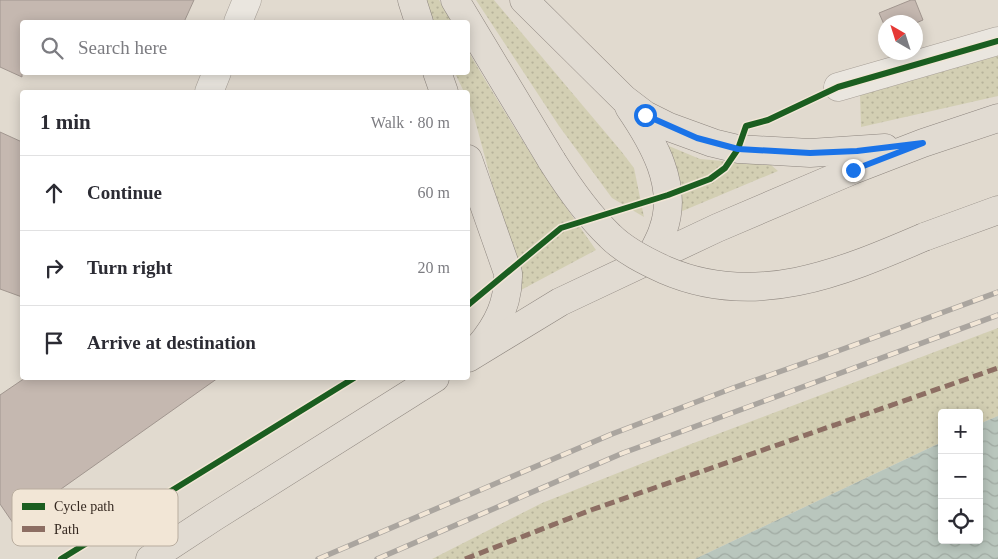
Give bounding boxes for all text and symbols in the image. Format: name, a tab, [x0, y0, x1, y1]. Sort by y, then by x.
north arrow	[878, 15, 923, 60]
search box	[20, 20, 470, 75]
icon: search	[38, 34, 66, 62]
text: Search here	[78, 37, 167, 58]
route start	[634, 104, 657, 127]
text: 1 min	[40, 110, 91, 134]
text: Walk · 80 m	[371, 114, 450, 131]
route end	[842, 159, 865, 182]
icon: ahead	[40, 179, 68, 207]
text: Continue	[87, 182, 162, 203]
text: 60 m	[418, 184, 450, 201]
icon: right	[40, 254, 68, 282]
text: Turn right	[87, 257, 172, 278]
text: 20 m	[418, 259, 450, 276]
icon: arrive	[40, 329, 68, 357]
text: Arrive at destination	[87, 332, 256, 353]
map controls	[938, 409, 983, 544]
button: +	[938, 409, 983, 454]
button: −	[938, 454, 983, 499]
legend	[12, 489, 178, 546]
text: Cycle path	[54, 499, 114, 514]
button: locate	[938, 499, 983, 544]
text: Path	[54, 522, 79, 537]

